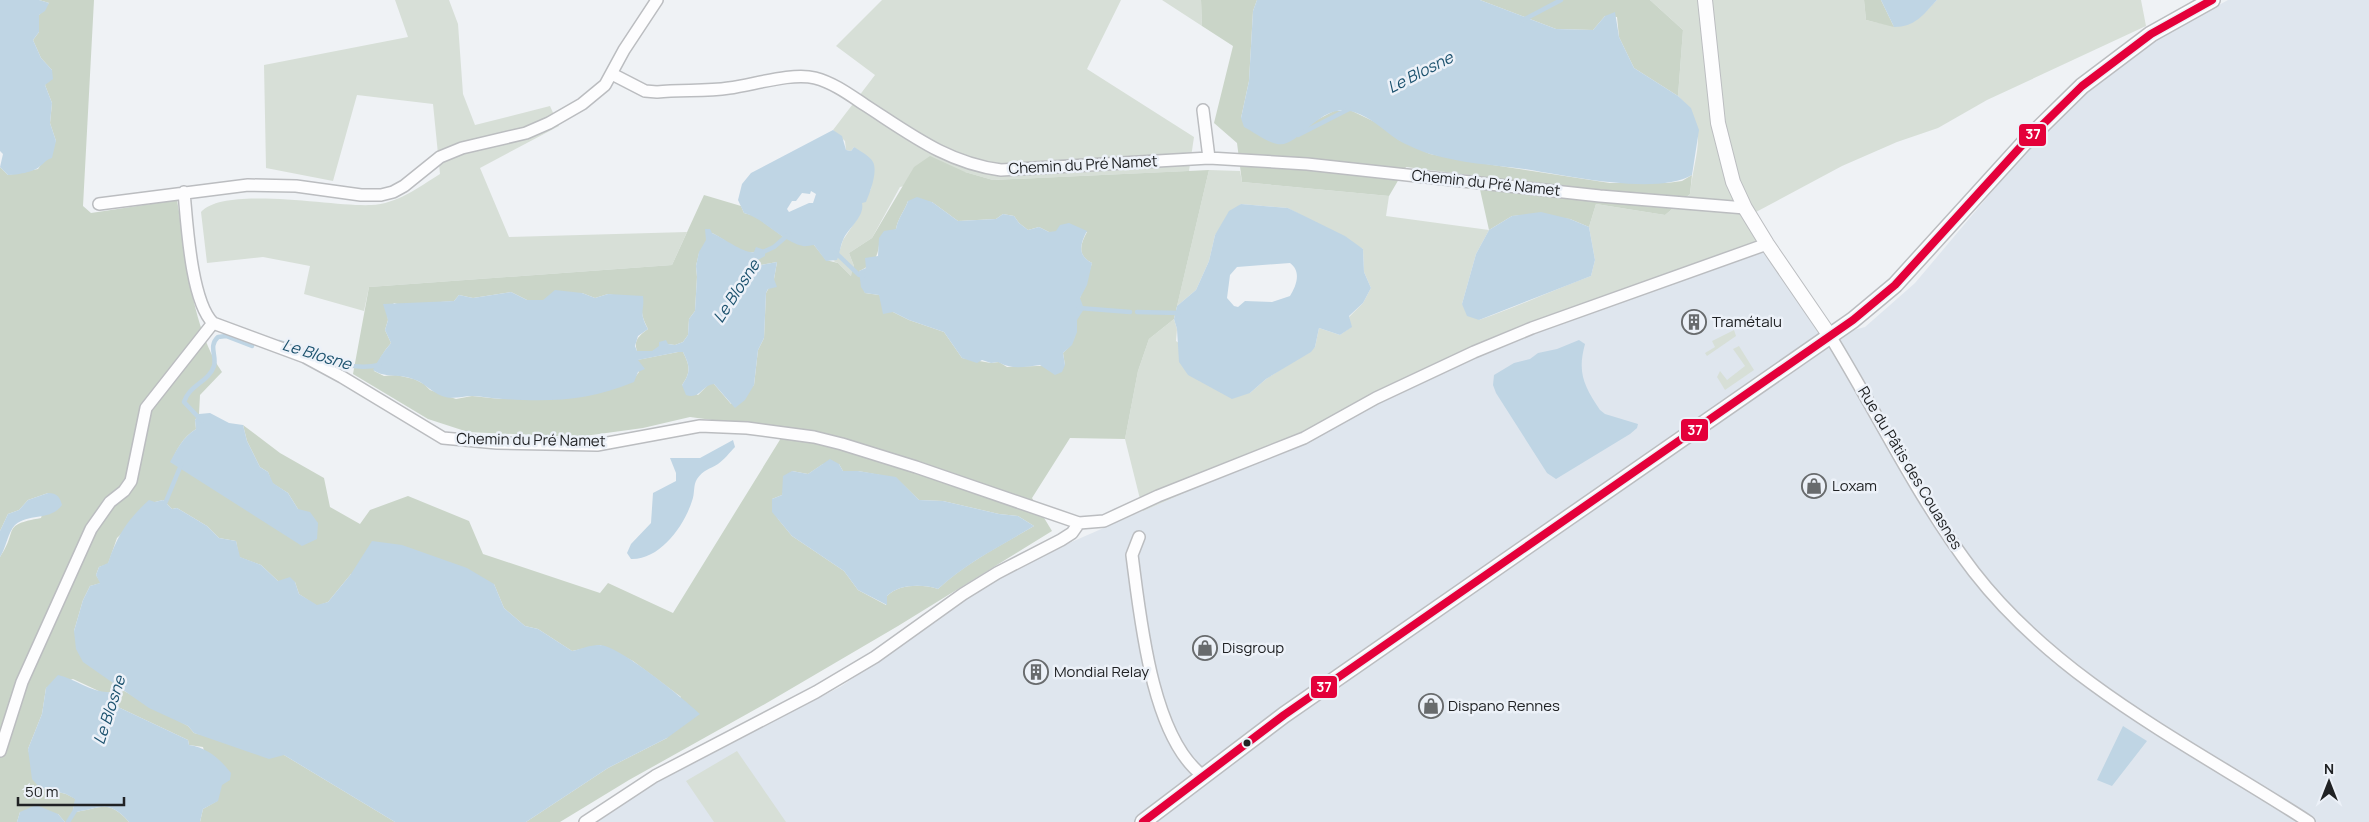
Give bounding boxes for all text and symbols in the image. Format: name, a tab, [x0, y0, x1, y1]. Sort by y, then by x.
water label: Le Blosne	[1383, 45, 1458, 98]
line badge: 37	[2018, 123, 2047, 147]
text: 37	[2025, 124, 2041, 143]
street label: Chemin du Pré Namet	[1008, 150, 1158, 179]
street label: Chemin du Pré Namet	[1411, 164, 1561, 201]
water label: Le Blosne	[707, 254, 765, 327]
building icon: Tramétalu	[1681, 309, 1707, 335]
place label: Tramétalu	[1712, 311, 1782, 332]
water label: Le Blosne	[280, 333, 356, 375]
street label: Rue du Pâtis des Couasnes	[1853, 382, 1968, 553]
line badge: 37	[1680, 418, 1709, 442]
text: 37	[1687, 420, 1703, 439]
street label: Chemin du Pré Namet	[456, 428, 606, 451]
shop icon: Loxam	[1801, 473, 1827, 499]
place label: Loxam	[1832, 475, 1877, 496]
shop icon: Disgroup	[1192, 635, 1218, 661]
place label: Disgroup	[1222, 637, 1284, 658]
building icon: Mondial Relay	[1023, 659, 1049, 685]
place label: Mondial Relay	[1054, 661, 1149, 682]
water label: Le Blosne	[88, 671, 131, 747]
line badge: 37	[1310, 675, 1338, 699]
text: 37	[1316, 677, 1332, 696]
shop icon: Dispano Rennes	[1418, 693, 1444, 719]
place label: Dispano Rennes	[1448, 695, 1560, 716]
unlabelled marker	[1242, 738, 1252, 748]
north arrow	[2304, 757, 2354, 807]
text: N	[2324, 759, 2334, 778]
scale bar	[18, 774, 124, 806]
text: 50 m	[25, 781, 59, 802]

